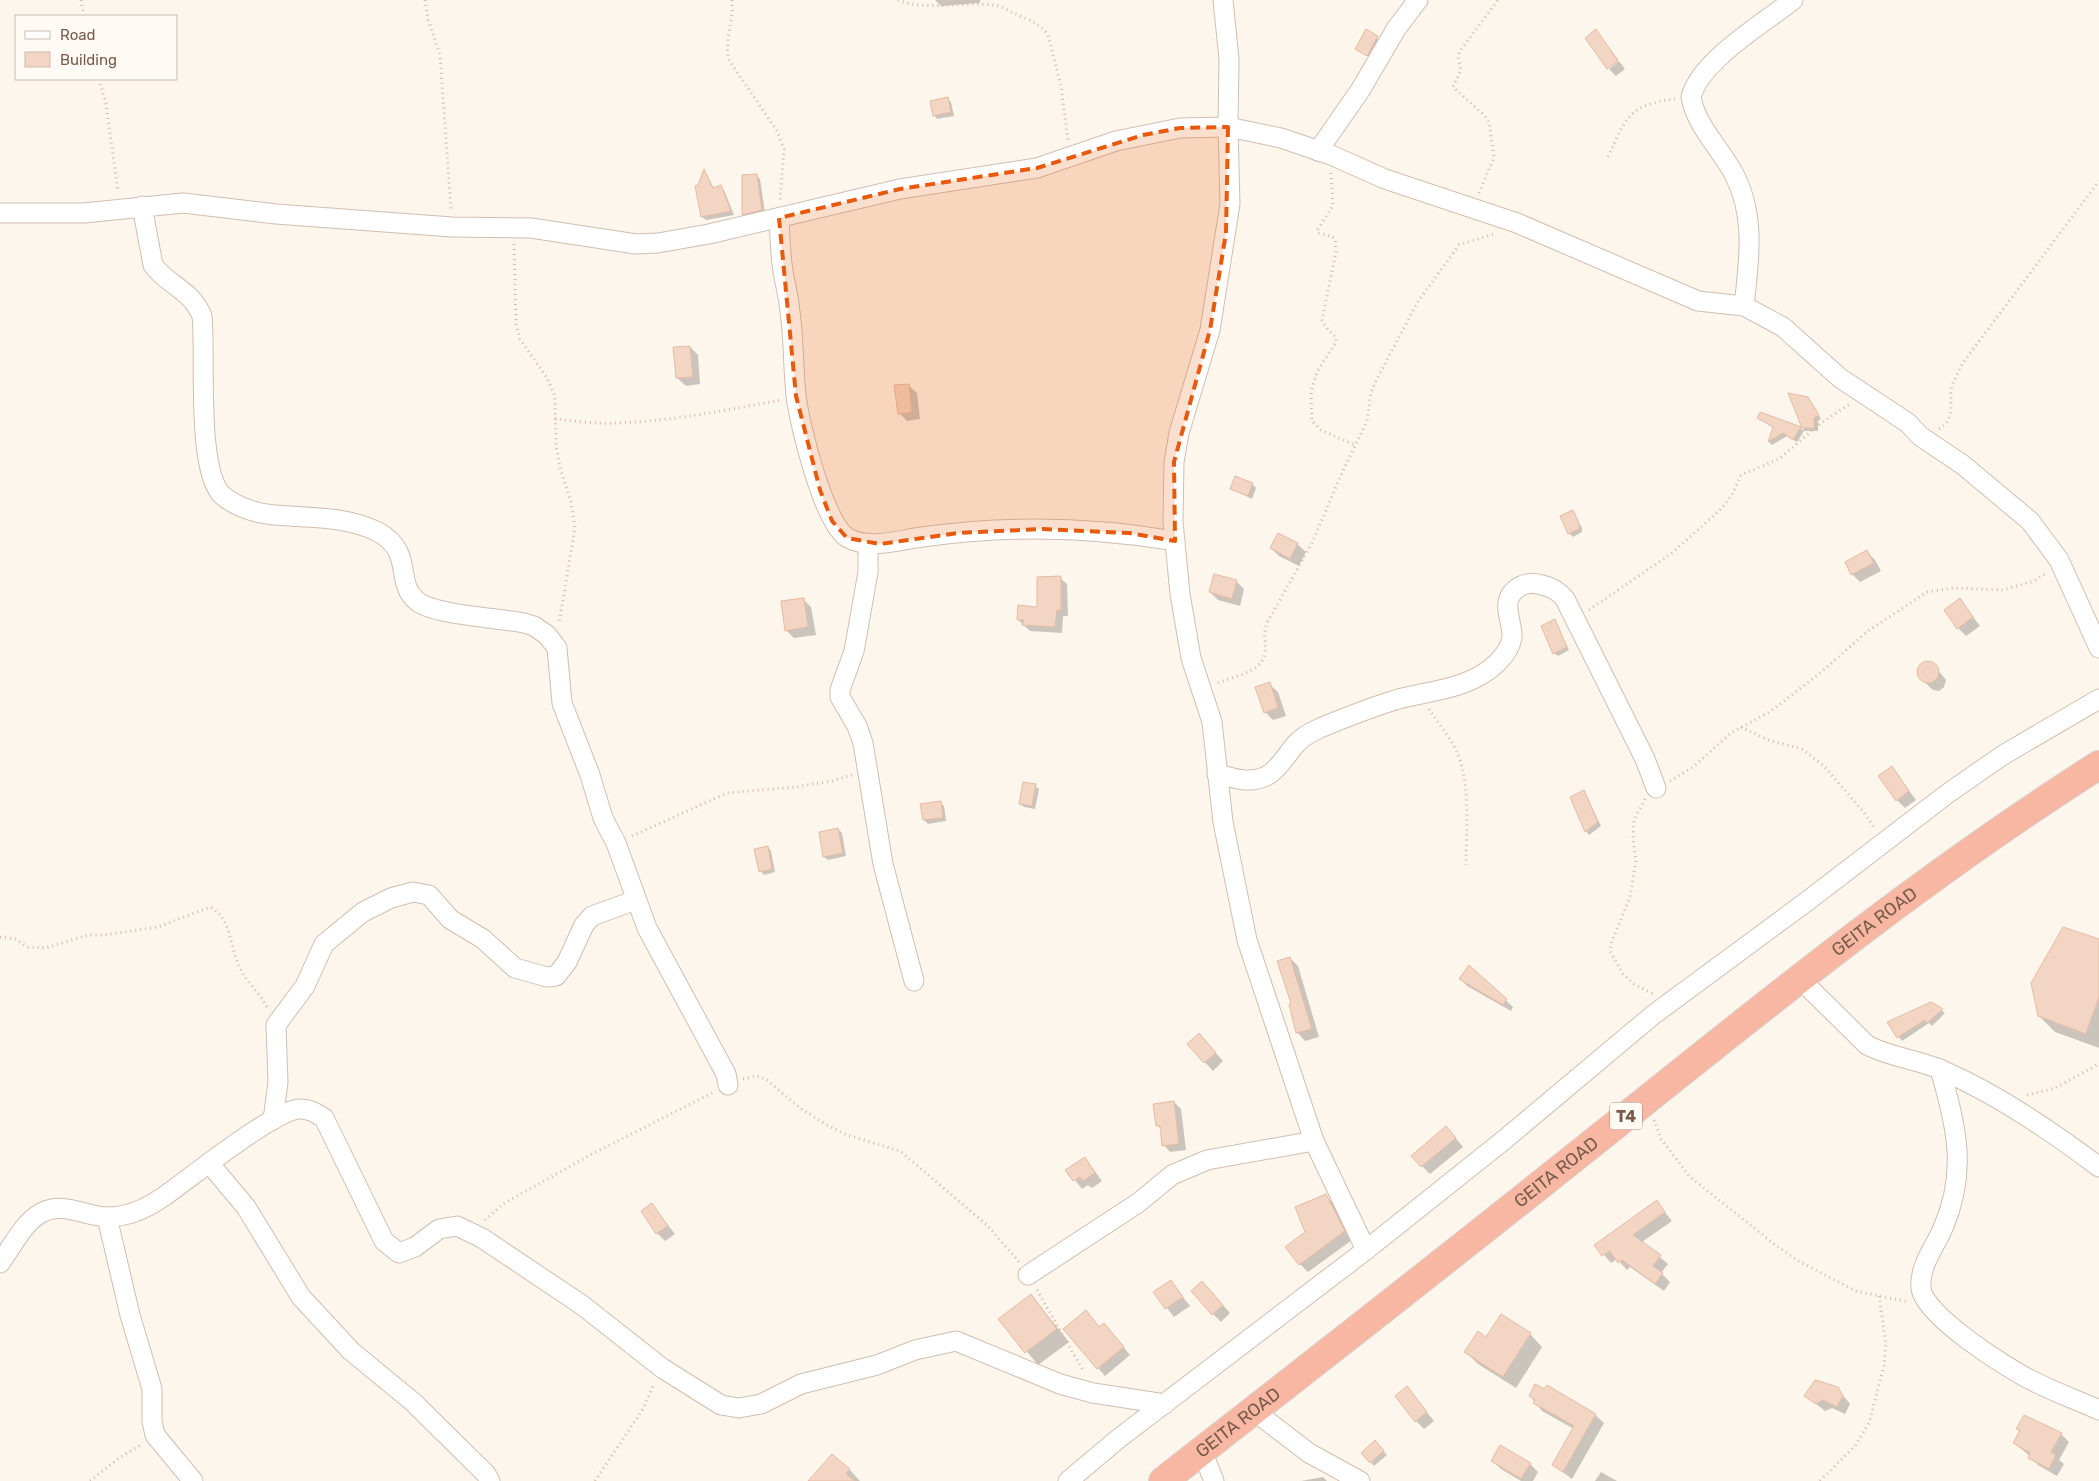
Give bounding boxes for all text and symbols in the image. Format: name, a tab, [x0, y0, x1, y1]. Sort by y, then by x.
legend	[15, 15, 178, 80]
text: Road	[60, 26, 96, 44]
text: Building	[60, 51, 117, 69]
street label: GEITA ROAD	[1827, 882, 1922, 961]
road number: T4	[1610, 1102, 1642, 1130]
street label: GEITA ROAD	[1510, 1132, 1603, 1212]
street label: GEITA ROAD	[1191, 1383, 1285, 1462]

